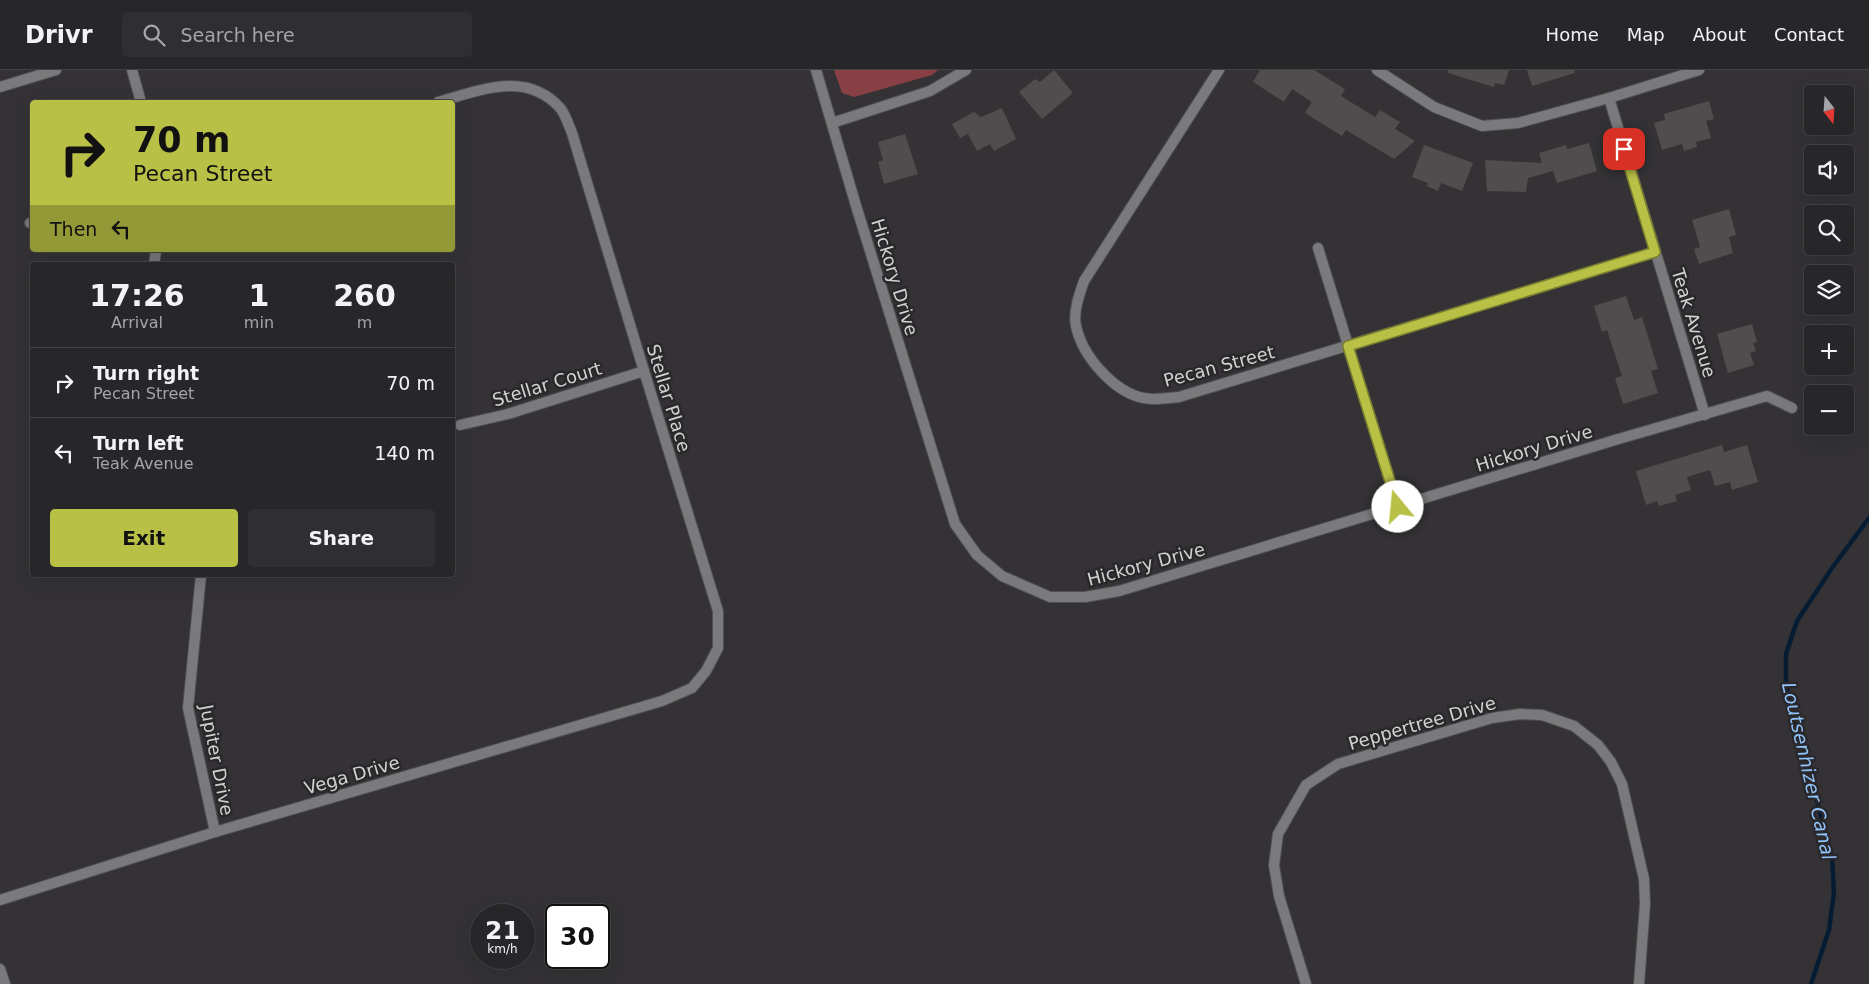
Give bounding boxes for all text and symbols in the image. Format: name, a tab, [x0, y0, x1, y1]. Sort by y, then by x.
search box	[122, 12, 472, 57]
text: Drivr	[25, 21, 92, 49]
icon: search	[140, 21, 168, 49]
text: Search here	[180, 24, 295, 46]
text: Home	[1546, 24, 1599, 45]
text: Map	[1627, 24, 1665, 45]
text: About	[1693, 24, 1746, 45]
text: Contact	[1774, 24, 1844, 45]
north arrow	[1804, 85, 1854, 135]
map controls	[1804, 85, 1854, 435]
icon: right	[50, 120, 115, 185]
text: 70 m	[133, 120, 230, 160]
pin	[1603, 128, 1645, 170]
icon: arrive	[1610, 135, 1638, 163]
button: sound	[1804, 145, 1854, 195]
text: Pecan Street	[133, 161, 272, 186]
button: search	[1804, 205, 1854, 255]
icon: left	[107, 215, 135, 243]
street label: Hickory Drive	[867, 216, 923, 338]
text: Then	[50, 218, 97, 240]
street label: Teak Avenue	[1667, 265, 1721, 380]
button: layers	[1804, 265, 1854, 315]
text: 17:26	[89, 278, 185, 313]
text: 1	[248, 278, 269, 313]
text: 260	[333, 278, 396, 313]
text: Arrival	[111, 313, 163, 332]
text: min	[244, 313, 274, 332]
text: m	[357, 313, 372, 332]
button: +	[1804, 325, 1854, 375]
street label: Pecan Street	[1161, 341, 1277, 391]
street label: Stellar Place	[643, 342, 695, 454]
street label: Stellar Court	[490, 357, 604, 411]
text: Turn right	[93, 362, 199, 384]
icon: right	[50, 369, 78, 397]
text: 70 m	[386, 372, 435, 394]
text: Pecan Street	[93, 384, 194, 403]
button: −	[1804, 385, 1854, 435]
street label: Hickory Drive	[1473, 420, 1595, 476]
text: Turn left	[93, 432, 184, 454]
icon: left	[50, 439, 78, 467]
text: 140 m	[374, 442, 435, 464]
text: Teak Avenue	[93, 454, 194, 473]
position arrow	[1371, 480, 1423, 532]
button: Exit	[50, 509, 238, 567]
button: Share	[248, 509, 435, 567]
street label: Hickory Drive	[1085, 538, 1207, 590]
water label: Loutsenhizer Canal	[1778, 680, 1840, 863]
street label: Peppertree Drive	[1346, 692, 1498, 754]
street label: Jupiter Drive	[196, 702, 238, 817]
street label: Vega Drive	[302, 751, 402, 799]
speed limit sign: 30	[545, 904, 610, 969]
text: 21	[485, 916, 520, 945]
text: km/h	[487, 942, 518, 956]

